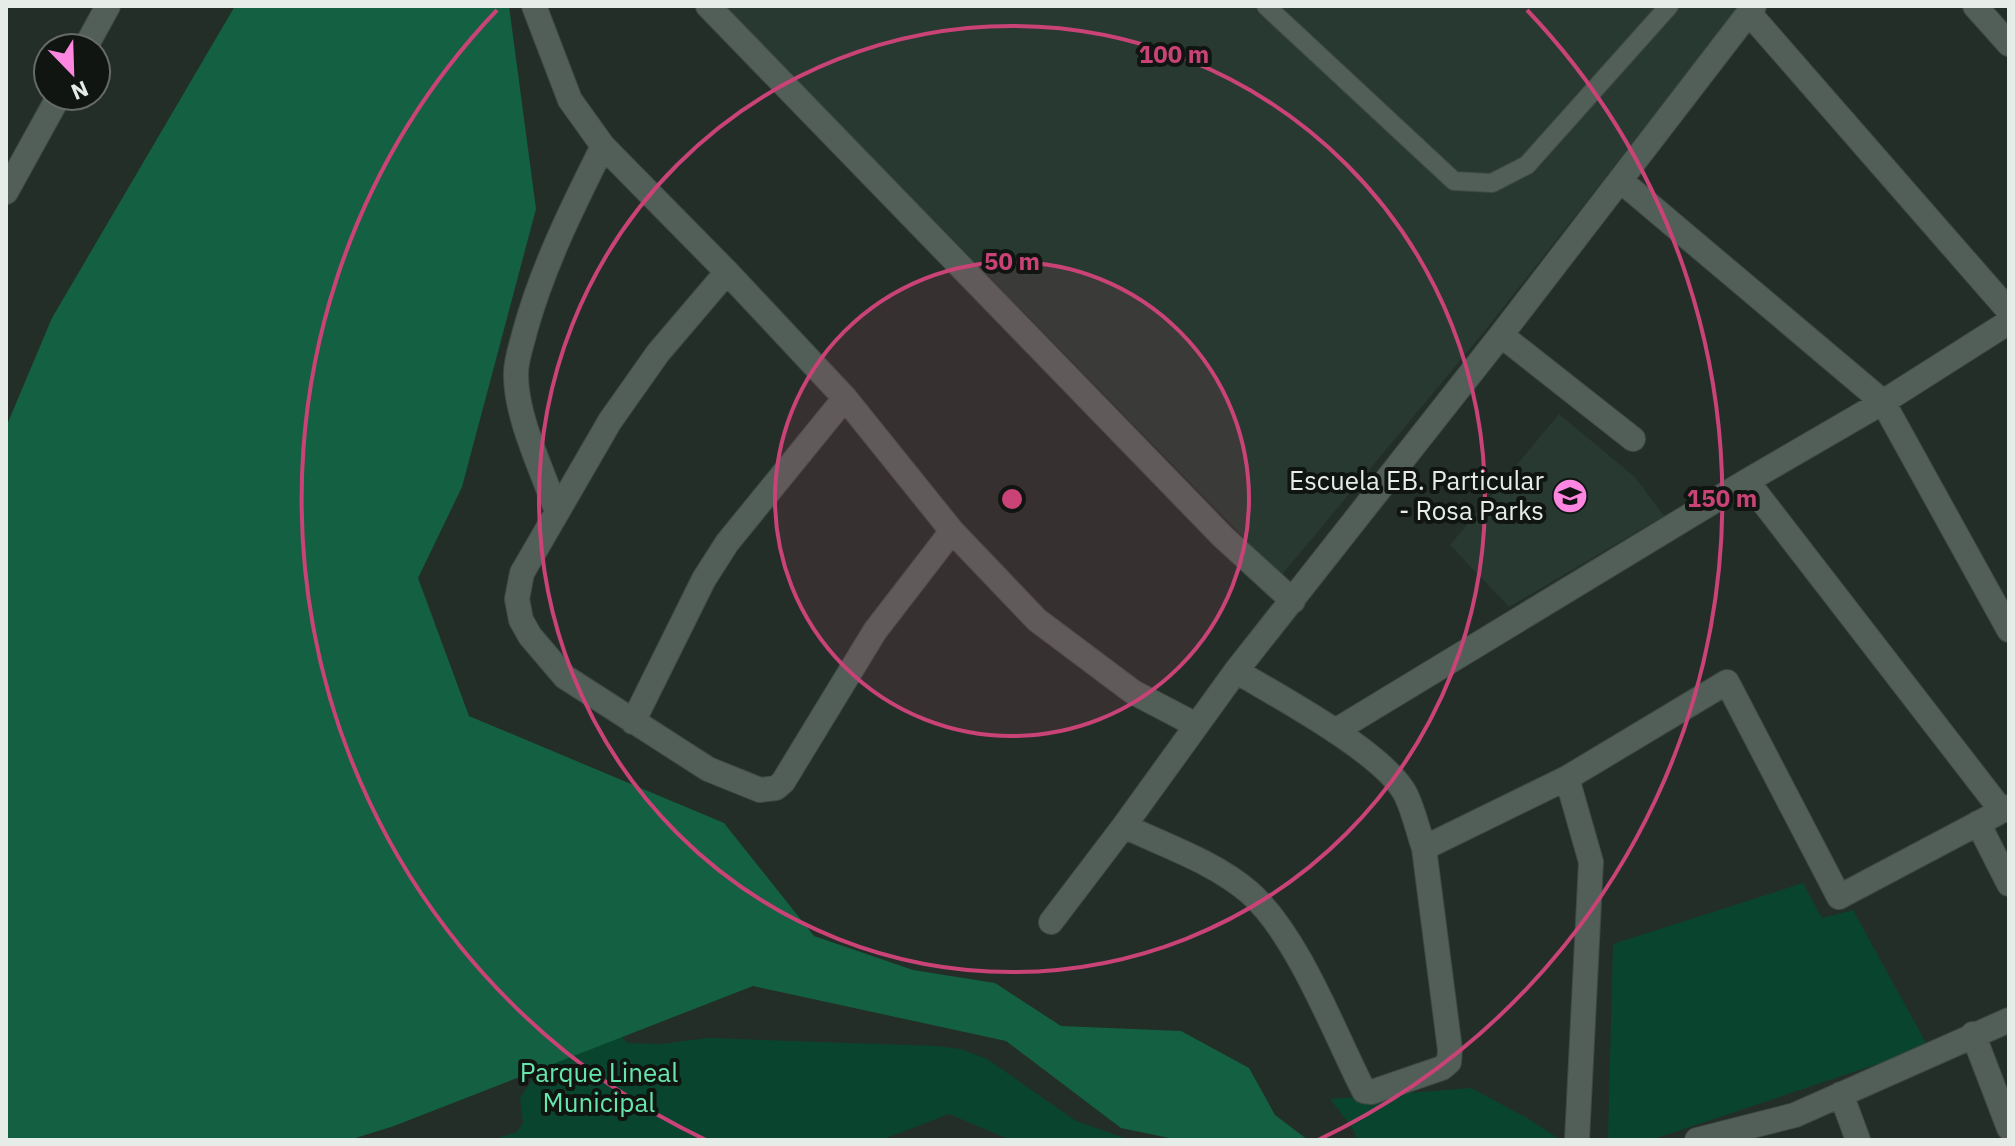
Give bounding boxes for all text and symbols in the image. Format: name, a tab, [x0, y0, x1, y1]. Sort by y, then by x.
north arrow	[32, 32, 112, 112]
text: 100 m	[1139, 38, 1209, 70]
text: N	[67, 74, 93, 107]
text: 50 m	[984, 245, 1040, 277]
place label: Escuela EB. Particular - Rosa Parks	[1289, 463, 1544, 527]
school or university icon: Escuela EB. Particular - Rosa Parks	[1551, 477, 1589, 515]
text: 150 m	[1687, 482, 1757, 514]
centre of rings	[998, 485, 1026, 513]
park label: Parque Lineal Municipal	[520, 1055, 678, 1119]

